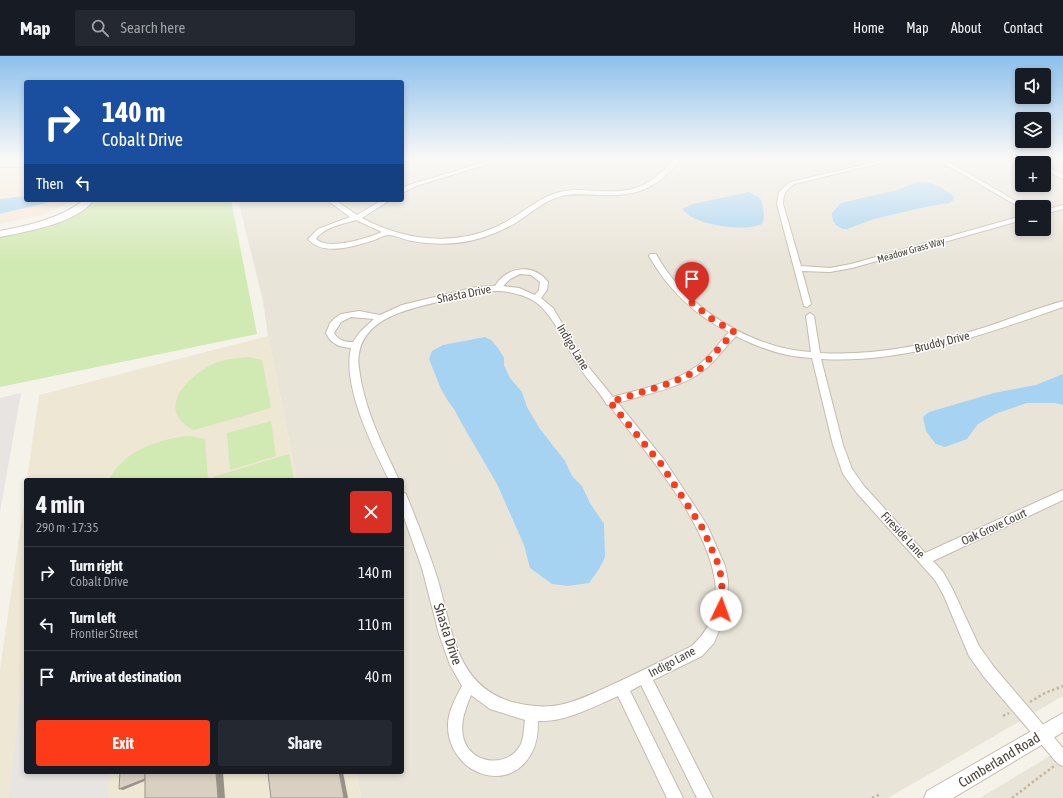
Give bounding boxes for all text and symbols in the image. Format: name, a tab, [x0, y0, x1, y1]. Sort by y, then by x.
search box	[75, 10, 355, 46]
text: Map	[20, 17, 51, 39]
icon: search	[89, 17, 111, 39]
text: Search here	[121, 19, 185, 36]
text: Home	[853, 20, 884, 36]
text: Map	[906, 20, 929, 36]
text: About	[951, 20, 982, 36]
text: Contact	[1004, 20, 1043, 36]
map controls	[1015, 68, 1051, 236]
button: sound	[1015, 68, 1051, 104]
icon: right	[36, 96, 88, 148]
text: 140 m	[102, 96, 165, 128]
button: layers	[1015, 112, 1051, 148]
text: Cobalt Drive	[102, 129, 183, 150]
button: +	[1015, 156, 1051, 192]
icon: left	[72, 172, 94, 194]
text: Then	[36, 175, 64, 192]
button: −	[1015, 200, 1051, 236]
street label: Meadow Grass Way	[876, 235, 946, 265]
pin	[675, 262, 709, 303]
icon: arrive	[681, 268, 703, 290]
street label: Shasta Drive	[436, 282, 492, 306]
street label: Indigo Lane	[554, 322, 592, 372]
street label: Bruddy Drive	[913, 328, 971, 356]
text: 4 min	[36, 491, 85, 518]
button: close	[350, 491, 392, 533]
street label: Oak Grove Court	[959, 506, 1029, 548]
street label: Fireside Lane	[878, 509, 928, 561]
text: 290 m · 17:35	[36, 520, 99, 535]
text: Turn right	[70, 557, 123, 574]
icon: right	[36, 562, 58, 584]
text: 140 m	[358, 564, 392, 581]
text: Cobalt Drive	[70, 574, 128, 589]
position arrow	[700, 589, 742, 631]
street label: Shasta Drive	[431, 601, 465, 667]
text: Turn left	[70, 609, 116, 626]
icon: left	[36, 614, 58, 636]
text: 110 m	[358, 616, 392, 633]
text: Frontier Street	[70, 626, 138, 641]
street label: Indigo Lane	[646, 644, 698, 680]
icon: arrive	[36, 666, 58, 688]
text: Arrive at destination	[70, 668, 181, 685]
text: 40 m	[365, 668, 392, 685]
button: Exit	[36, 720, 210, 766]
button: Share	[218, 720, 392, 766]
street label: Cumberland Road	[955, 729, 1043, 791]

